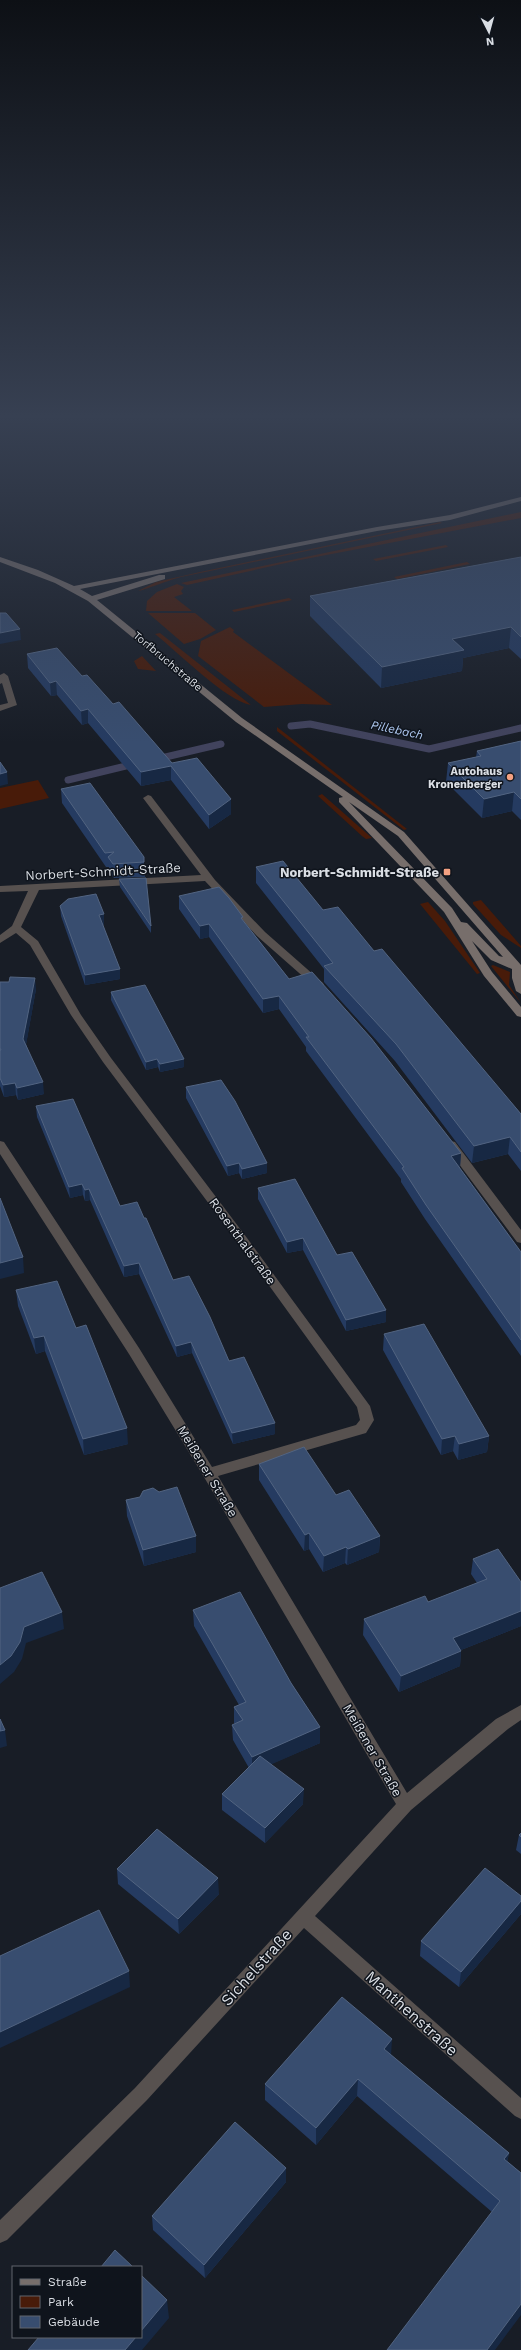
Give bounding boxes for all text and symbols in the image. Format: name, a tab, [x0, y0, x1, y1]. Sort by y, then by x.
north arrow	[469, 12, 509, 52]
text: N	[485, 35, 495, 48]
street label: Torfbruchstraße	[131, 629, 205, 694]
water label: Pillebach	[370, 718, 424, 742]
place label: Autohaus Kronenberger	[428, 765, 502, 791]
marker: Autohaus Kronenberger	[505, 772, 515, 782]
street label: Norbert-Schmidt-Straße	[25, 860, 181, 883]
place label: Norbert-Schmidt-Straße	[280, 865, 439, 880]
marker: Norbert-Schmidt-Straße	[442, 867, 452, 877]
street label: Rosenthalstraße	[206, 1195, 279, 1288]
street label: Meißener Straße	[174, 1423, 241, 1520]
street label: Meißener Straße	[340, 1701, 405, 1799]
street label: Sichelstraße	[217, 1925, 296, 2010]
street label: Manthenstraße	[362, 1967, 462, 2060]
legend	[12, 2266, 142, 2338]
text: Straße	[48, 2275, 87, 2289]
text: Park	[48, 2295, 74, 2309]
text: Gebäude	[48, 2315, 100, 2329]

